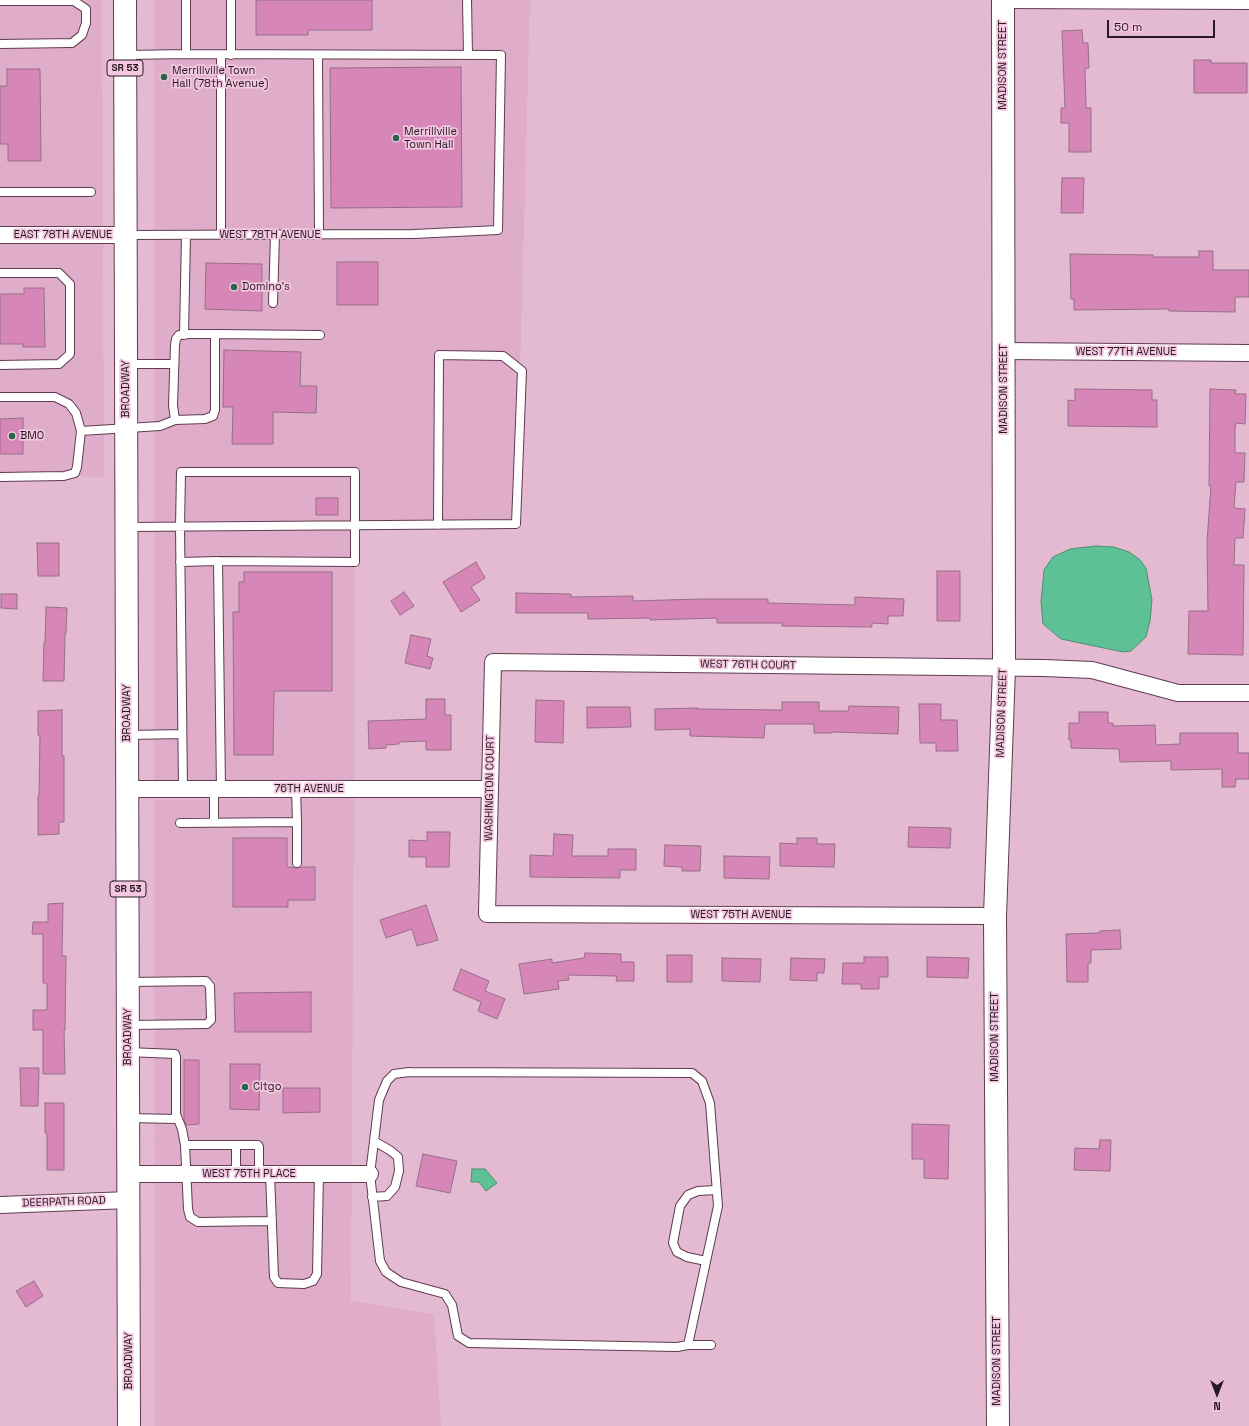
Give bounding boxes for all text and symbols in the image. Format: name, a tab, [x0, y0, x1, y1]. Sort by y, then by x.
scale bar	[1109, 12, 1217, 38]
text: 50 m	[1114, 19, 1142, 35]
street label: MADISON STREET	[996, 20, 1010, 110]
road number: SR 53	[107, 60, 143, 76]
place label: Merrillville Town Hall (78th Avenue)	[172, 64, 268, 90]
marker: Merrillville Town Hall (78th Avenue)	[159, 72, 169, 82]
place label: Merrillville Town Hall	[404, 125, 457, 151]
marker: Merrillville Town Hall	[391, 133, 401, 143]
street label: EAST 78TH AVENUE	[14, 228, 112, 242]
street label: WEST 78TH AVENUE	[219, 228, 321, 242]
place label: Domino's	[242, 280, 290, 294]
marker: Domino's	[229, 282, 239, 292]
street label: MADISON STREET	[997, 344, 1011, 434]
street label: WEST 77TH AVENUE	[1076, 345, 1176, 359]
street label: BROADWAY	[119, 360, 133, 418]
place label: BMO	[20, 429, 44, 443]
marker: BMO	[7, 431, 17, 441]
street label: WEST 76TH COURT	[700, 658, 796, 672]
street label: MADISON STREET	[994, 668, 1010, 758]
street label: BROADWAY	[120, 684, 134, 742]
street label: WASHINGTON COURT	[482, 735, 498, 841]
street label: 76TH AVENUE	[274, 782, 344, 796]
road number: SR 53	[110, 881, 146, 897]
street label: WEST 75TH AVENUE	[690, 908, 792, 922]
street label: MADISON STREET	[988, 992, 1002, 1082]
street label: BROADWAY	[121, 1008, 135, 1066]
place label: Citgo	[253, 1080, 281, 1094]
marker: Citgo	[240, 1082, 250, 1092]
street label: WEST 75TH PLACE	[202, 1167, 296, 1181]
street label: DEERPATH ROAD	[22, 1194, 106, 1210]
street label: MADISON STREET	[990, 1316, 1004, 1406]
street label: BROADWAY	[122, 1332, 136, 1390]
north arrow	[1197, 1374, 1237, 1414]
text: N	[1213, 1399, 1221, 1413]

